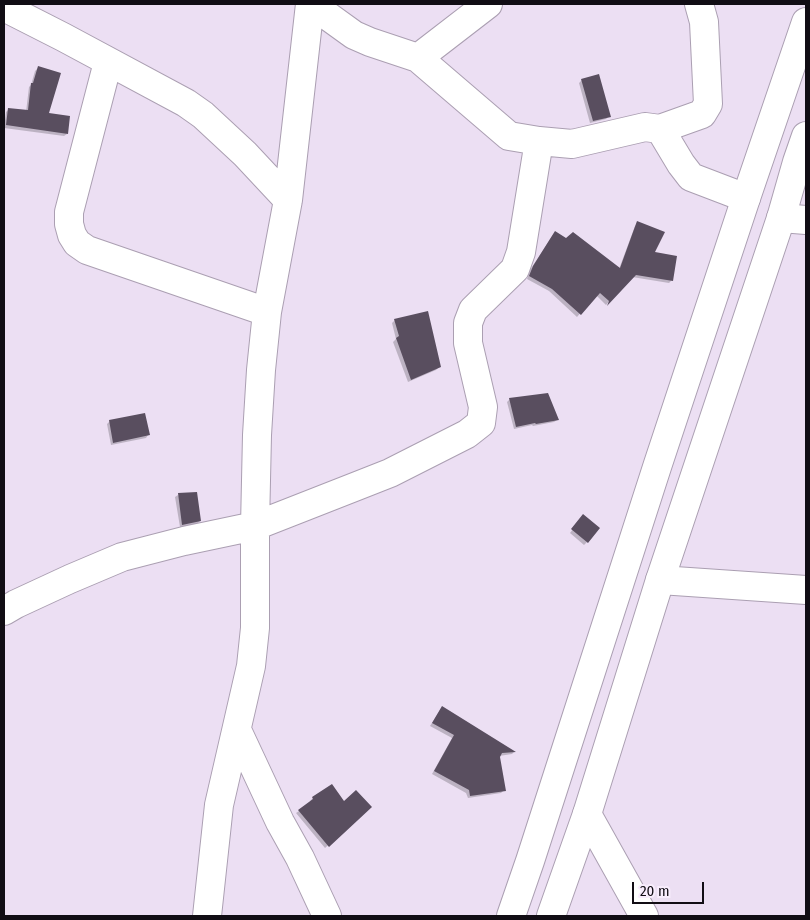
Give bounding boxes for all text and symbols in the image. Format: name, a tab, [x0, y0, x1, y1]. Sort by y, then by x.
scale bar	[635, 872, 708, 904]
text: 20 m	[640, 882, 670, 900]

